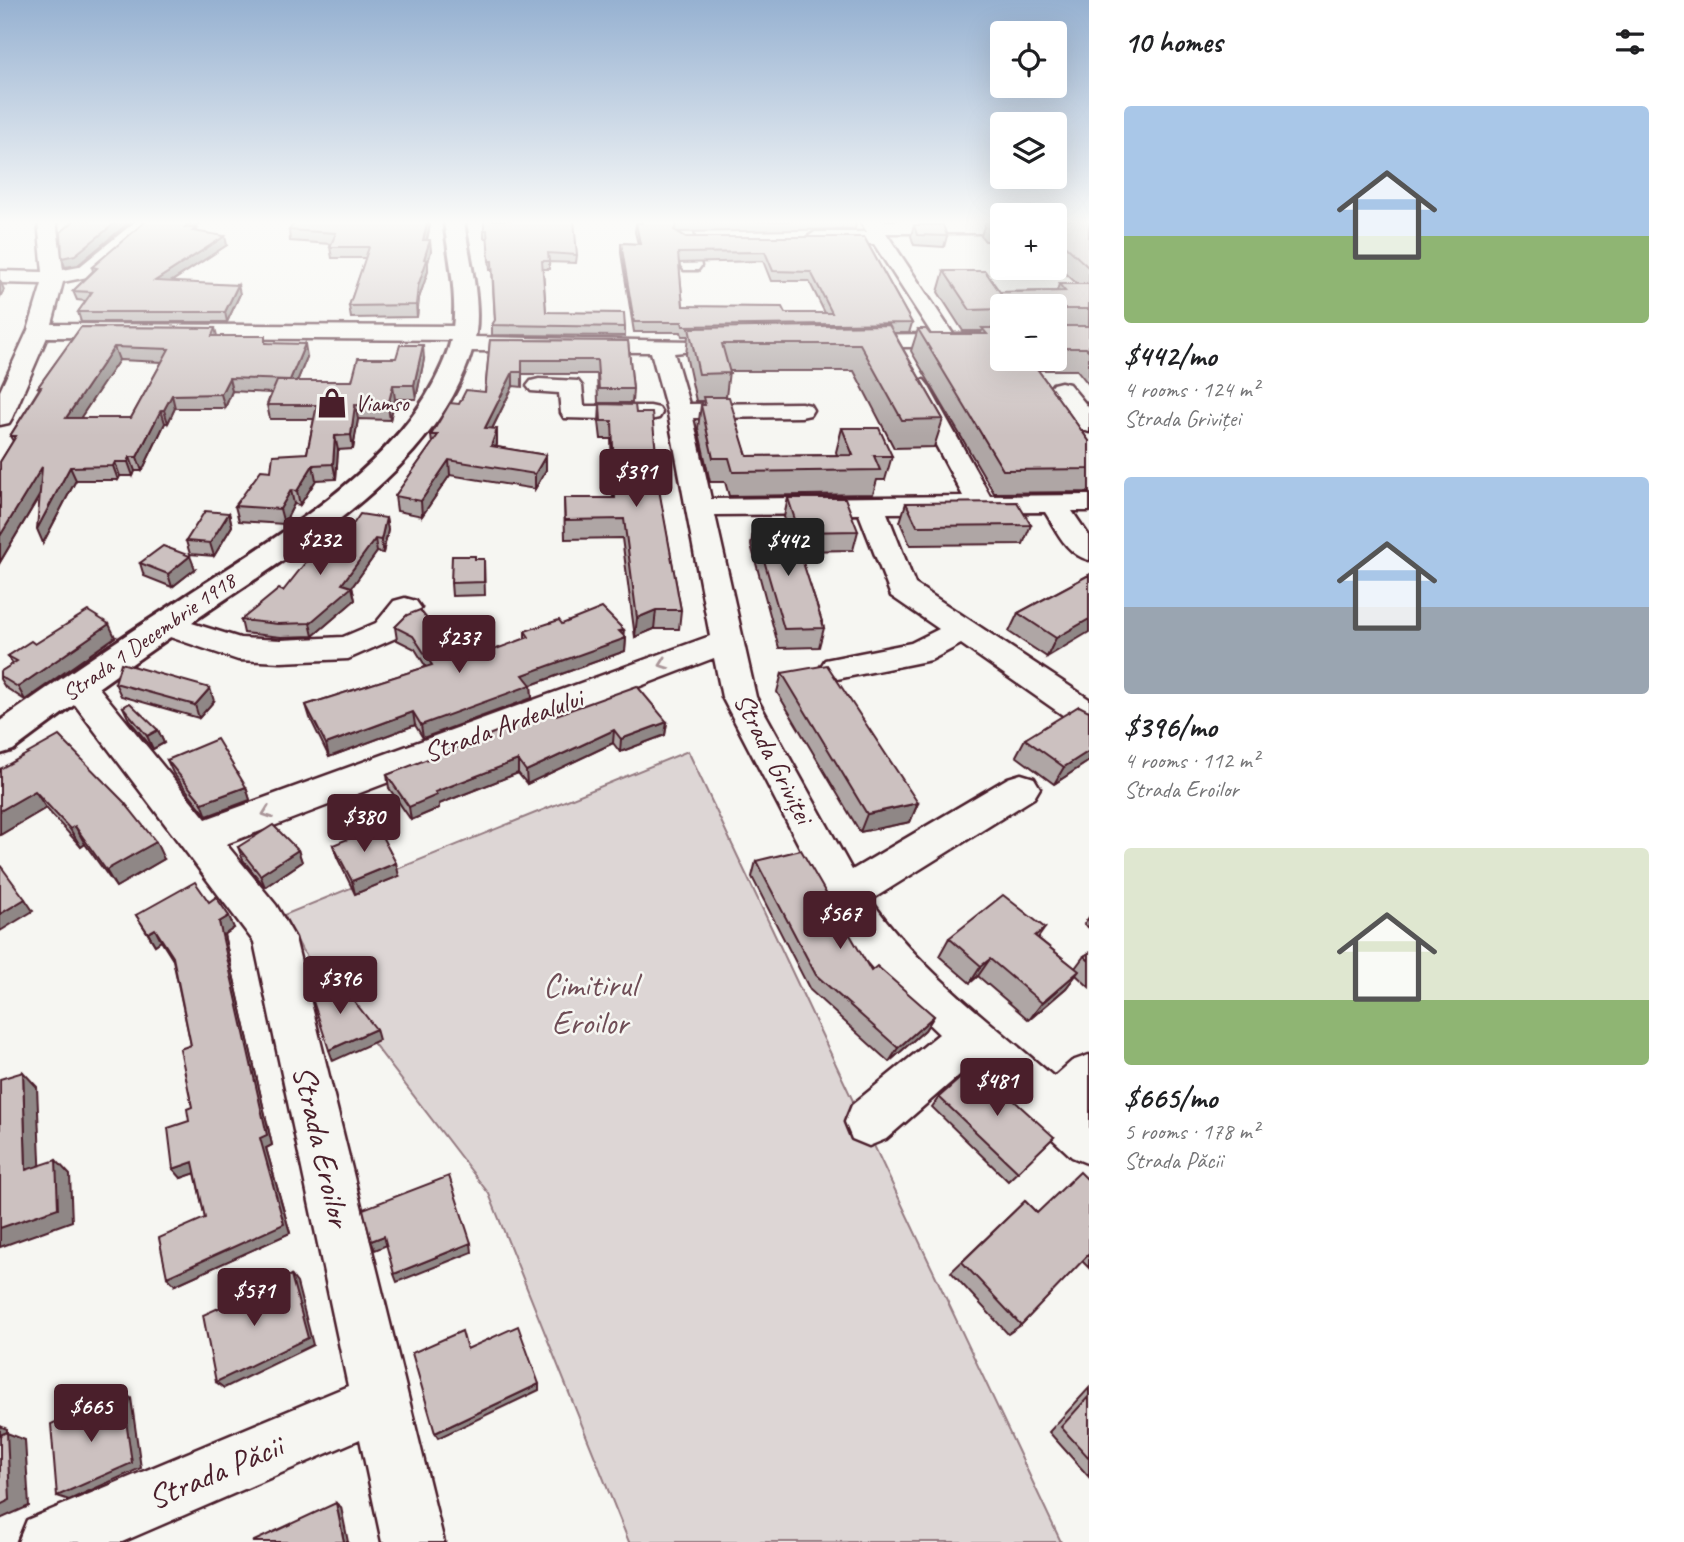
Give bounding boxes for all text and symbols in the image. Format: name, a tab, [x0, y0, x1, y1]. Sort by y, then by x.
map controls	[990, 21, 1067, 371]
button: locate	[990, 21, 1067, 98]
text: 10 homes	[1124, 23, 1222, 61]
icon: filters	[1611, 23, 1649, 61]
button: layers	[990, 112, 1067, 189]
icon: home	[1324, 152, 1450, 278]
button: +	[990, 203, 1067, 280]
button: −	[990, 294, 1067, 371]
text: $442/mo	[1124, 337, 1216, 375]
text: 4 rooms · 124 m²	[1124, 375, 1259, 404]
shop icon: Viamso	[315, 386, 349, 420]
place label: Viamso	[355, 389, 411, 418]
text: Strada Griviței	[1124, 404, 1241, 433]
pin: $391	[595, 449, 677, 509]
text: $391	[615, 457, 657, 486]
pin: $232	[279, 518, 361, 577]
pin: $442	[747, 518, 829, 578]
icon: home	[1324, 523, 1450, 649]
text: $232	[299, 525, 341, 554]
text: $442	[767, 526, 809, 555]
street label: Strada 1 Decembrie 1918	[57, 565, 243, 708]
pin: $237	[418, 616, 500, 675]
text: $237	[438, 623, 480, 652]
one-way arrow	[658, 656, 670, 670]
street label: Strada Ardealului	[419, 679, 591, 770]
street label: Strada Griviței	[726, 687, 823, 832]
text: $396/mo	[1124, 708, 1217, 746]
text: 4 rooms · 112 m²	[1124, 746, 1259, 775]
text: Strada Eroilor	[1124, 775, 1239, 804]
pin: $380	[323, 794, 405, 854]
text: $380	[343, 802, 385, 831]
one-way arrow	[261, 804, 273, 818]
pin: $567	[799, 892, 881, 951]
icon: home	[1324, 894, 1450, 1020]
text: $567	[819, 899, 861, 928]
pin: $396	[299, 956, 381, 1016]
text: $396	[319, 964, 361, 993]
park label: Cimitirul Eroilor	[543, 964, 642, 1044]
pin: $481	[956, 1058, 1038, 1118]
street label: Strada Eroilor	[283, 1061, 362, 1234]
text: $481	[976, 1066, 1018, 1095]
text: $665/mo	[1124, 1079, 1217, 1117]
text: 5 rooms · 178 m²	[1124, 1117, 1259, 1146]
text: Strada Păcii	[1124, 1146, 1223, 1175]
pin: $571	[213, 1268, 295, 1328]
text: $571	[234, 1276, 274, 1305]
pin: $665	[50, 1384, 132, 1444]
text: $665	[70, 1392, 112, 1421]
street label: Strada Păcii	[141, 1423, 292, 1519]

